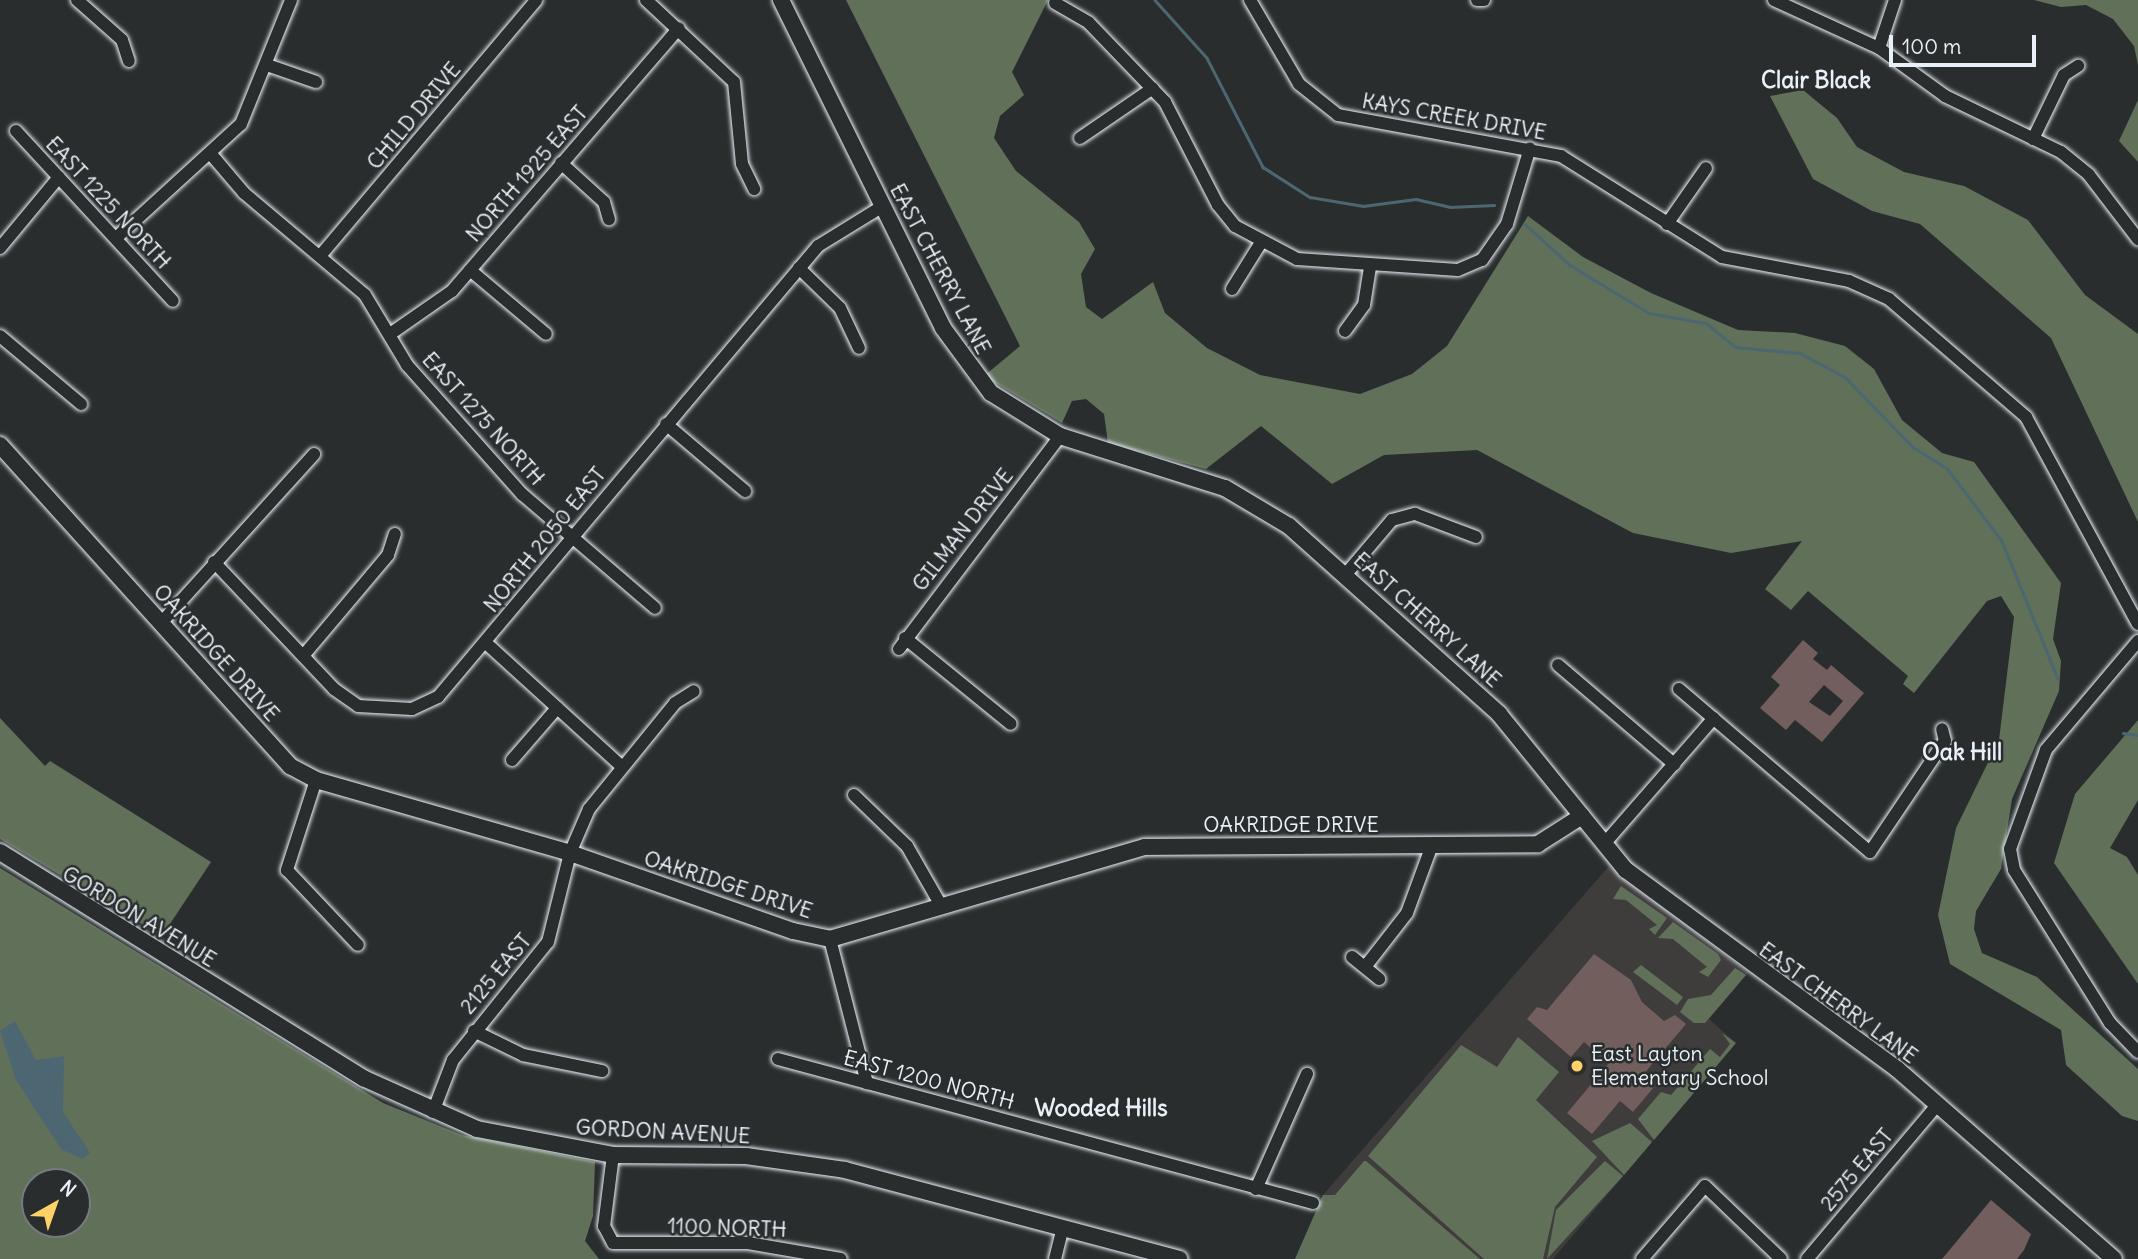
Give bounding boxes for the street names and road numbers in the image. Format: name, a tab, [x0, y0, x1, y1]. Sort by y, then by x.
street label: CHILD DRIVE	[362, 57, 466, 175]
street label: KAYS CREEK DRIVE	[1360, 88, 1548, 146]
street label: NORTH 1925 EAST	[461, 101, 593, 247]
street label: EAST 1225 NORTH	[40, 132, 176, 274]
street label: EAST CHERRY LANE	[884, 179, 996, 359]
street label: EAST 1275 NORTH	[417, 347, 549, 491]
street label: NORTH 2050 EAST	[479, 462, 611, 618]
street label: GILMAN DRIVE	[907, 464, 1019, 596]
street label: EAST CHERRY LANE	[1348, 547, 1506, 693]
street label: OAKRIDGE DRIVE	[148, 579, 284, 727]
street label: OAKRIDGE DRIVE	[1203, 812, 1379, 838]
street label: OAKRIDGE DRIVE	[641, 846, 815, 924]
street label: GORDON AVENUE	[58, 861, 220, 973]
street label: 2125 EAST	[455, 929, 537, 1019]
street label: EAST CHERRY LANE	[1754, 937, 1922, 1069]
street label: EAST 1200 NORTH	[841, 1045, 1017, 1115]
street label: GORDON AVENUE	[575, 1115, 751, 1149]
street label: 2575 EAST	[1815, 1124, 1899, 1216]
street label: 1100 NORTH	[667, 1213, 787, 1243]

